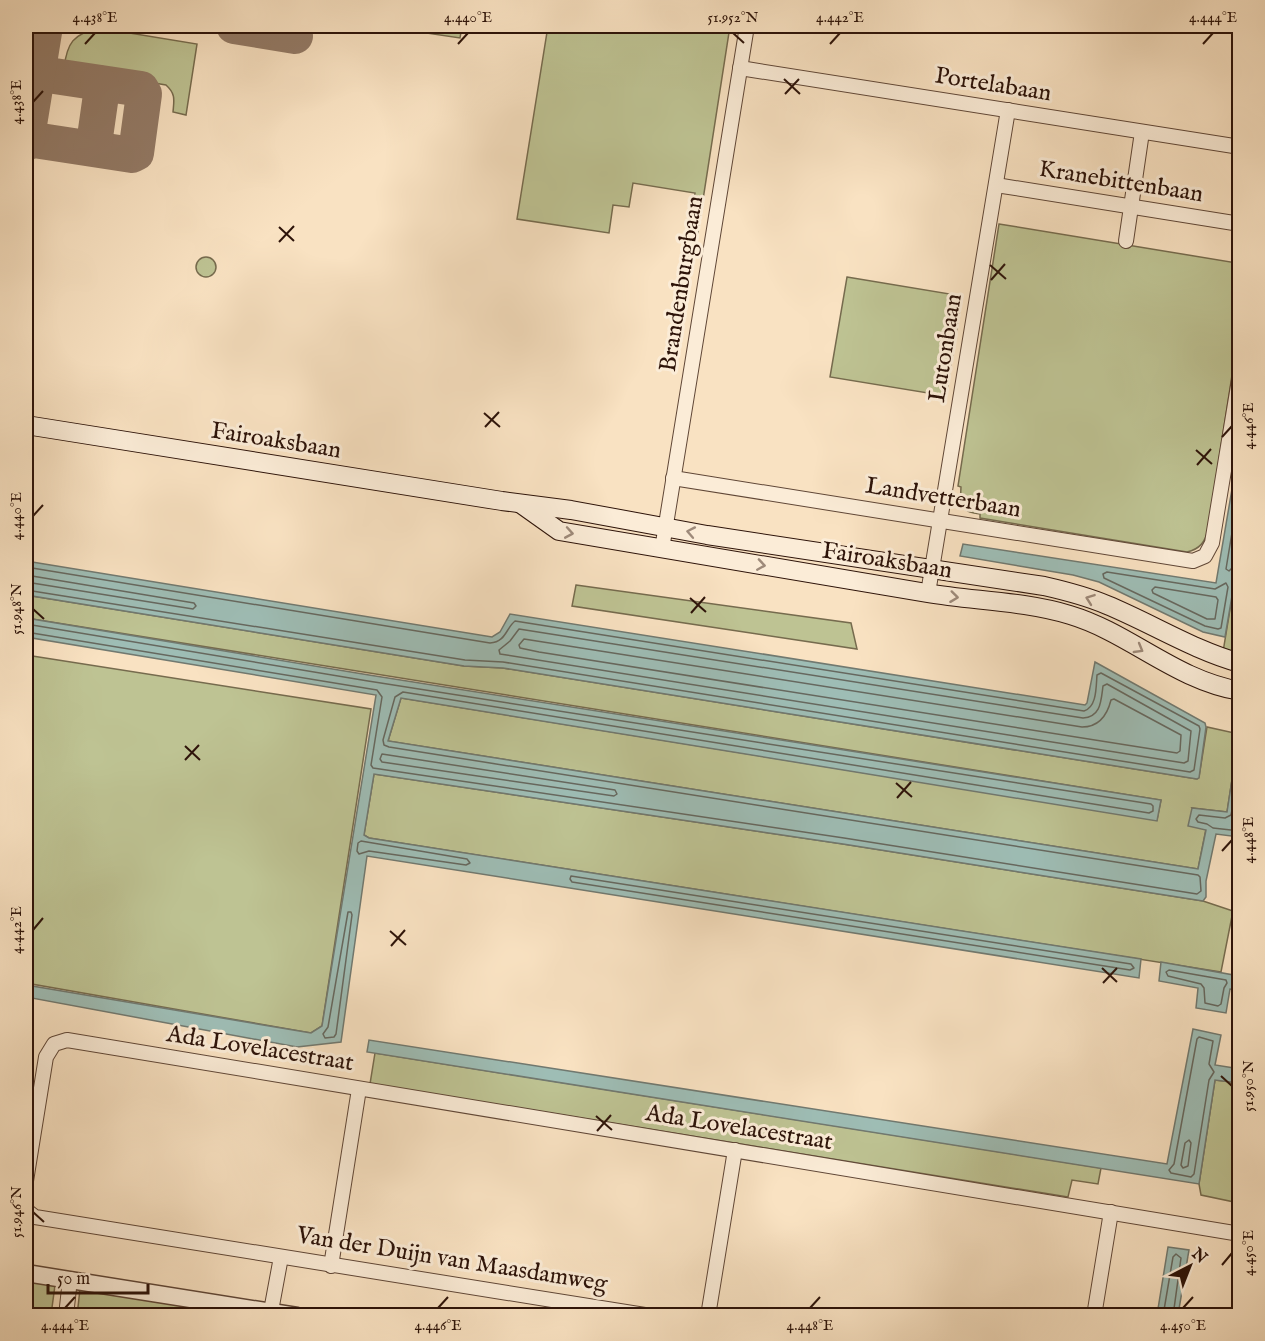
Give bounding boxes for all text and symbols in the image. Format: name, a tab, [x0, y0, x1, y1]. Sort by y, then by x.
text: 4.438°E	[73, 8, 118, 27]
text: 4.440°E	[444, 8, 492, 27]
text: 51.952°N	[708, 8, 758, 27]
text: 4.442°E	[816, 8, 864, 27]
text: 4.444°E	[1189, 8, 1237, 27]
street label: Portelabaan	[932, 60, 1054, 110]
text: 4.438°E	[7, 80, 26, 125]
street label: Kranebittenbaan	[1037, 154, 1206, 210]
street label: Brandenburgbaan	[653, 194, 711, 374]
street label: Lutonbaan	[922, 291, 970, 405]
text: 4.446°E	[1239, 402, 1258, 450]
street label: Fairoaksbaan	[209, 415, 344, 467]
street label: Landvetterbaan	[863, 470, 1023, 526]
text: 4.440°E	[7, 492, 26, 540]
one-way arrow	[564, 526, 574, 539]
one-way arrow	[686, 526, 696, 539]
street label: Fairoaksbaan	[820, 535, 955, 587]
one-way arrow	[757, 559, 766, 571]
text: 51.948°N	[7, 583, 26, 635]
one-way arrow	[949, 590, 958, 602]
one-way arrow	[1085, 593, 1095, 606]
one-way arrow	[1133, 642, 1143, 653]
text: 4.448°E	[1239, 817, 1258, 863]
text: 4.442°E	[7, 906, 26, 954]
street label: Ada Lovelacestraat	[163, 1019, 356, 1079]
text: 51.950°N	[1239, 1060, 1258, 1112]
street label: Ada Lovelacestraat	[642, 1098, 835, 1158]
text: 51.946°N	[7, 1186, 26, 1238]
street label: Van der Duijn van Maasdamweg	[294, 1220, 610, 1300]
text: 4.450°E	[1239, 1230, 1258, 1276]
north arrow	[1160, 1236, 1220, 1296]
text: N	[1186, 1244, 1211, 1269]
scale bar	[48, 1257, 148, 1295]
text: 50 m	[57, 1268, 90, 1291]
text: 4.444°E	[41, 1316, 89, 1335]
text: 4.446°E	[414, 1316, 462, 1335]
text: 4.448°E	[787, 1316, 833, 1335]
text: 4.450°E	[1160, 1316, 1206, 1335]

